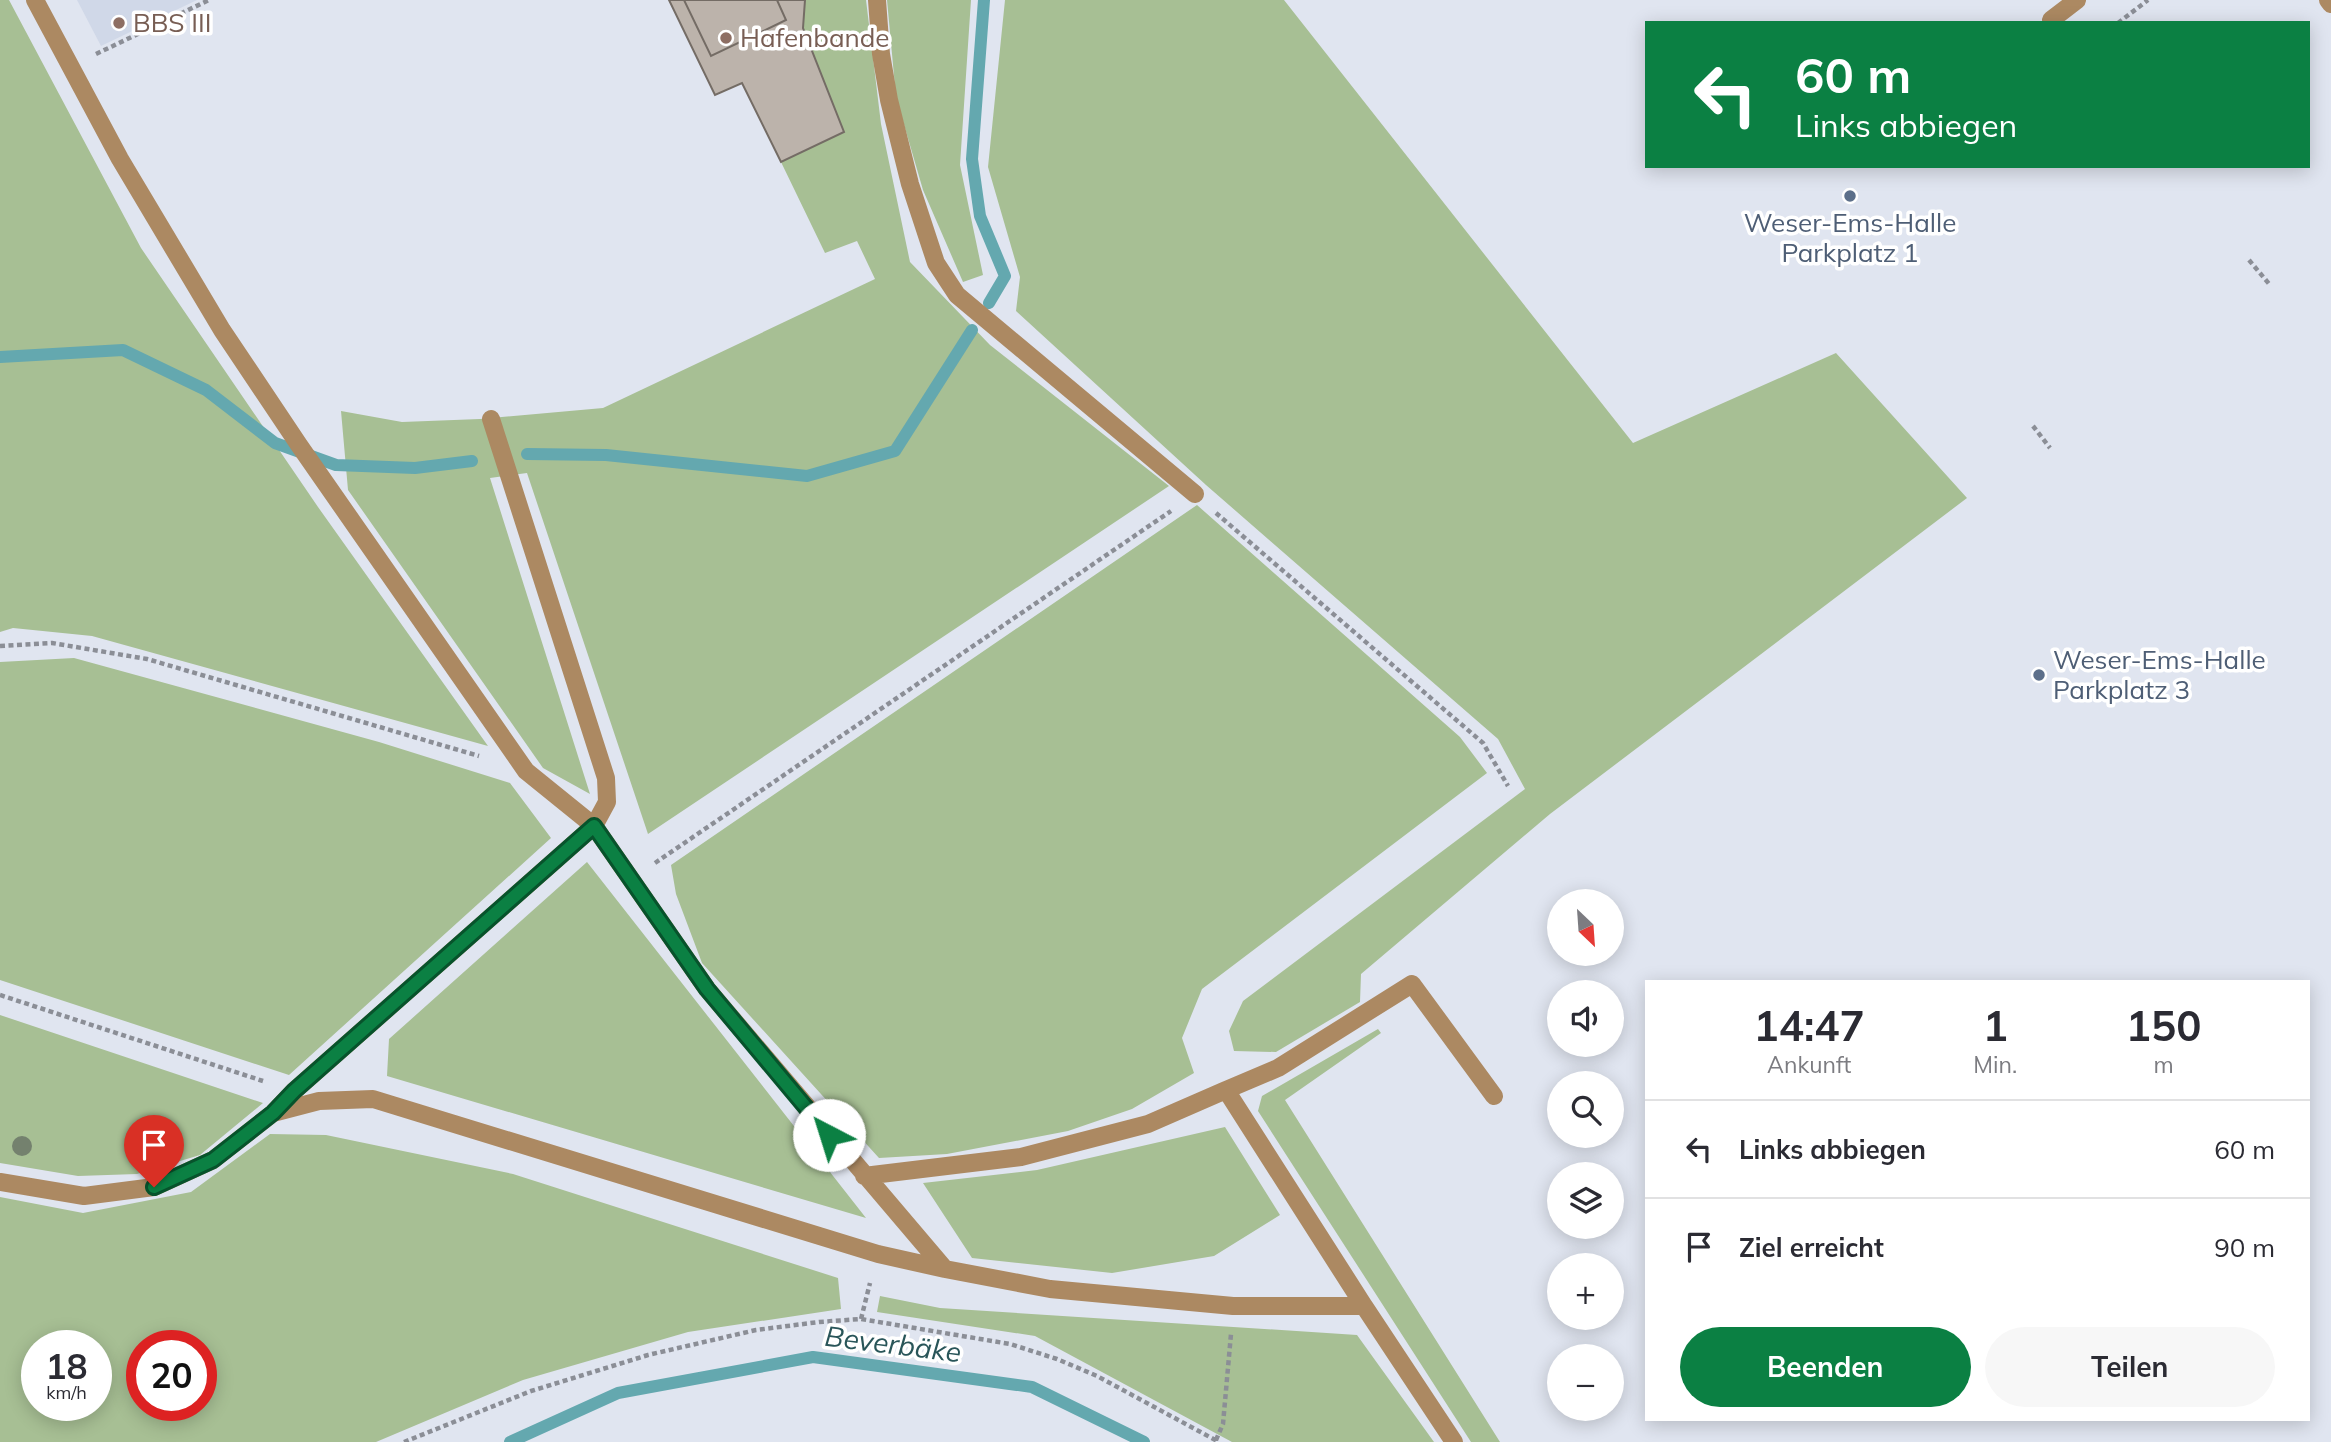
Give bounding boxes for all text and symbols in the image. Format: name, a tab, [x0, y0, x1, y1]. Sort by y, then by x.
place label: BBS III	[133, 6, 212, 39]
marker: BBS III	[111, 15, 127, 31]
place label: Hafenbande	[740, 21, 890, 54]
marker: Hafenbande	[718, 30, 734, 46]
text: 60 m	[1795, 44, 1911, 105]
icon: left	[1680, 49, 1771, 140]
text: Links abbiegen	[1795, 105, 2017, 145]
marker: Weser-Ems-Halle Parkplatz 1	[1842, 188, 1858, 204]
place label: Weser-Ems-Halle Parkplatz 1	[1744, 206, 1956, 269]
place label: Weser-Ems-Halle Parkplatz 3	[2053, 643, 2266, 706]
marker: Weser-Ems-Halle Parkplatz 3	[2031, 667, 2047, 683]
north arrow	[1547, 889, 1624, 966]
map controls	[1547, 889, 1624, 1421]
button: sound	[1547, 980, 1624, 1057]
text: 14:47	[1754, 999, 1865, 1052]
text: 1	[1983, 999, 2008, 1052]
text: 150	[2126, 999, 2201, 1052]
text: Ankunft	[1767, 1050, 1851, 1079]
text: Min.	[1973, 1050, 2017, 1079]
text: m	[2154, 1050, 2174, 1079]
button: search	[1547, 1071, 1624, 1148]
position arrow	[792, 1098, 866, 1172]
pin	[124, 1115, 184, 1187]
icon: arrive	[135, 1126, 173, 1164]
icon: left	[1680, 1130, 1718, 1168]
text: Links abbiegen	[1739, 1133, 1926, 1166]
text: 60 m	[2214, 1133, 2275, 1166]
button: layers	[1547, 1162, 1624, 1239]
icon: arrive	[1680, 1228, 1718, 1266]
text: Ziel erreicht	[1739, 1231, 1884, 1264]
text: 90 m	[2214, 1231, 2275, 1264]
button: +	[1547, 1253, 1624, 1330]
water label: Beverbäke	[823, 1318, 963, 1369]
button: Beenden	[1680, 1327, 1971, 1407]
button: Teilen	[1985, 1327, 2275, 1407]
speed limit sign: 20	[126, 1330, 217, 1421]
text: 18	[45, 1344, 88, 1388]
button: −	[1547, 1344, 1624, 1421]
text: km/h	[46, 1381, 87, 1404]

